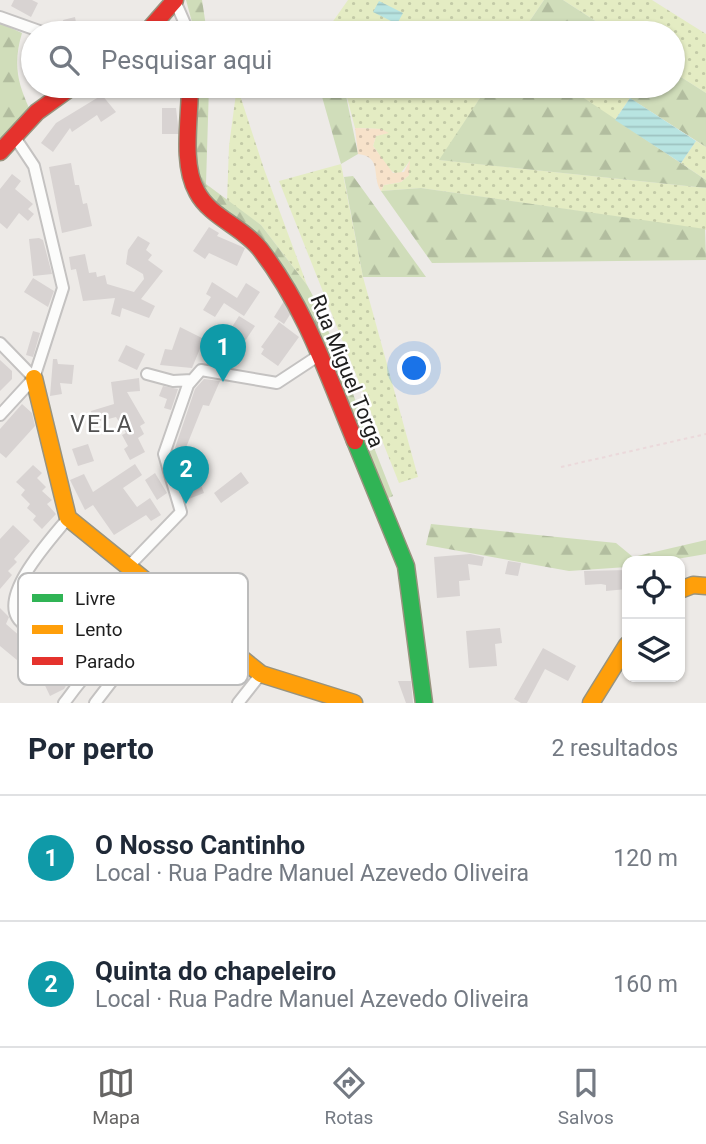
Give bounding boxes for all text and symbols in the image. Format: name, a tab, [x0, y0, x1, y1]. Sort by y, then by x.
search box	[21, 21, 685, 98]
icon: search	[45, 41, 83, 79]
text: Pesquisar aqui	[101, 45, 272, 75]
street label: Rua Miguel Torga	[305, 291, 389, 451]
pin: 1	[200, 324, 246, 382]
your location	[397, 351, 431, 385]
district label: VELA	[70, 411, 134, 438]
pin: 2	[163, 446, 209, 504]
map controls	[622, 556, 685, 682]
button: locate	[622, 556, 685, 619]
legend	[18, 573, 248, 685]
text: Livre	[75, 587, 115, 610]
text: Lento	[75, 618, 123, 641]
button: layers	[622, 619, 685, 682]
text: Parado	[75, 650, 135, 673]
text: Por perto	[28, 731, 154, 766]
text: 2 resultados	[551, 735, 678, 762]
text: O Nosso Cantinho	[95, 830, 305, 860]
text: 1	[44, 845, 58, 872]
text: 120 m	[613, 845, 678, 872]
text: Local · Rua Padre Manuel Azevedo Oliveira	[95, 860, 529, 887]
text: Quinta do chapeleiro	[95, 956, 336, 986]
text: 2	[44, 971, 58, 998]
text: 160 m	[613, 971, 678, 998]
text: Local · Rua Padre Manuel Azevedo Oliveira	[95, 986, 529, 1013]
tab: Mapa	[92, 1064, 140, 1129]
tab: Rotas	[325, 1064, 373, 1129]
tab: Salvos	[558, 1064, 614, 1129]

